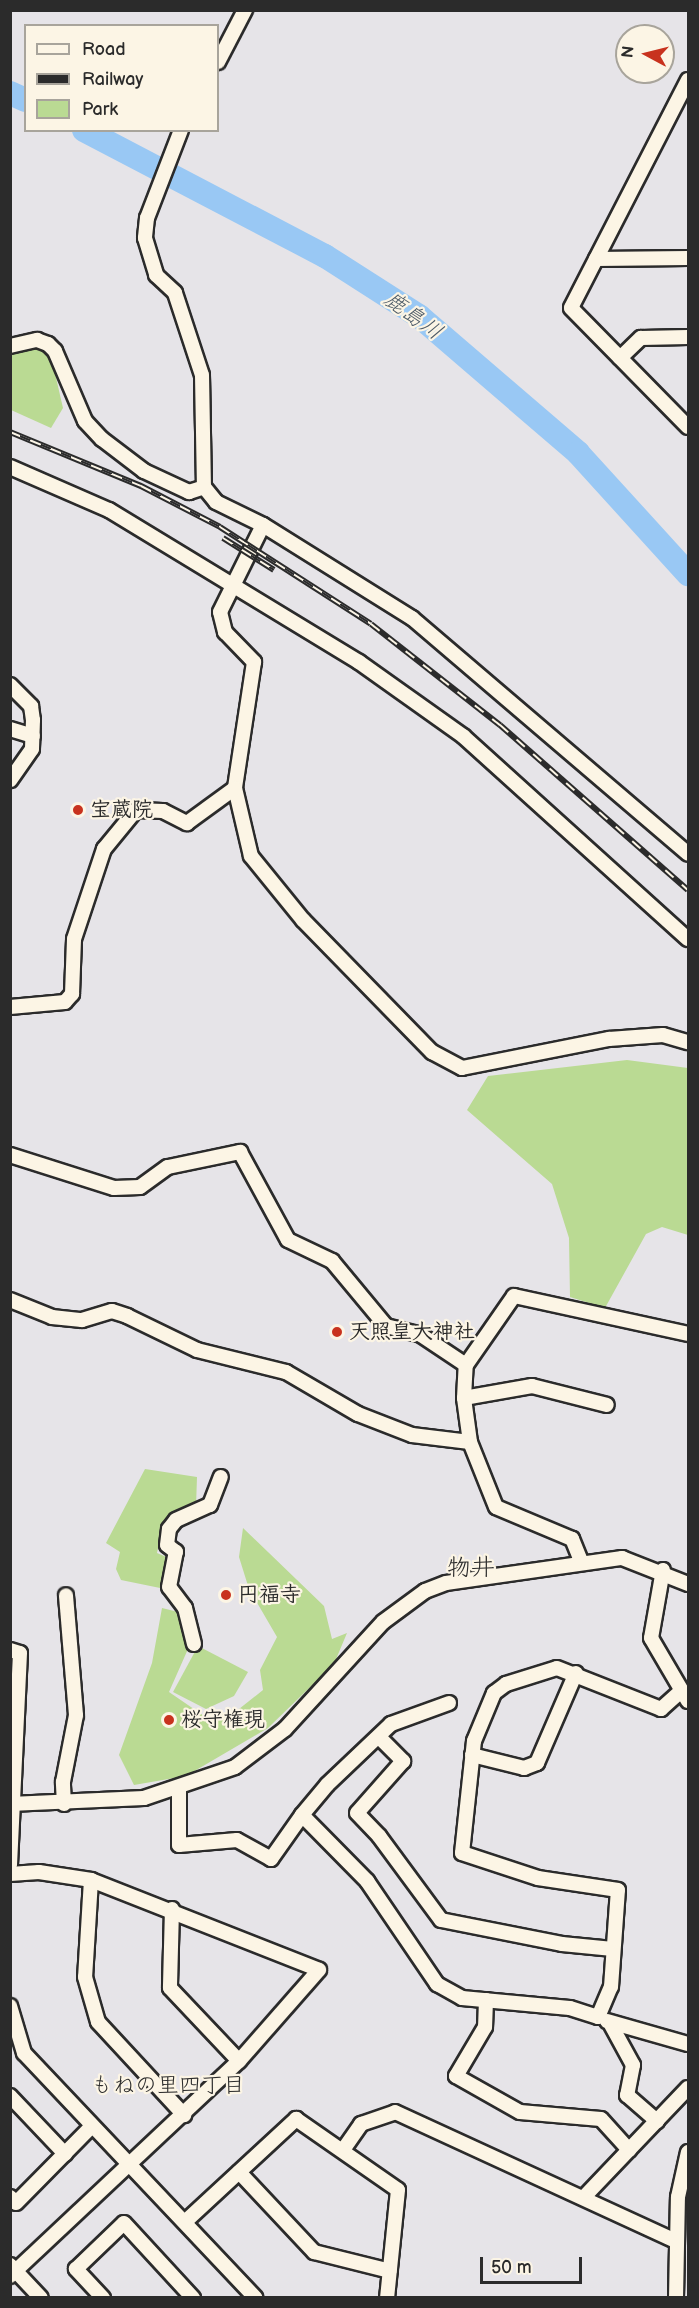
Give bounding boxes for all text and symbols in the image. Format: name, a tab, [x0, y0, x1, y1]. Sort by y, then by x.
legend	[24, 24, 219, 132]
north arrow	[615, 24, 675, 84]
text: Road	[82, 39, 126, 60]
text: N	[618, 45, 639, 59]
text: Railway	[82, 69, 144, 90]
text: Park	[82, 99, 118, 120]
water label: 鹿島川	[379, 286, 447, 346]
place label: 宝蔵院	[90, 797, 153, 823]
marker: 宝蔵院	[71, 803, 85, 817]
place label: 天照皇大神社	[349, 1319, 475, 1345]
marker: 天照皇大神社	[330, 1325, 344, 1339]
district label: 物井	[447, 1554, 495, 1582]
place label: 円福寺	[238, 1582, 301, 1608]
marker: 円福寺	[219, 1588, 233, 1602]
place label: 桜守権現	[181, 1707, 265, 1733]
marker: 桜守権現	[162, 1713, 176, 1727]
district label: もねの里四丁目	[91, 2073, 245, 2099]
scale bar	[483, 2245, 585, 2283]
text: 50 m	[491, 2257, 532, 2278]

